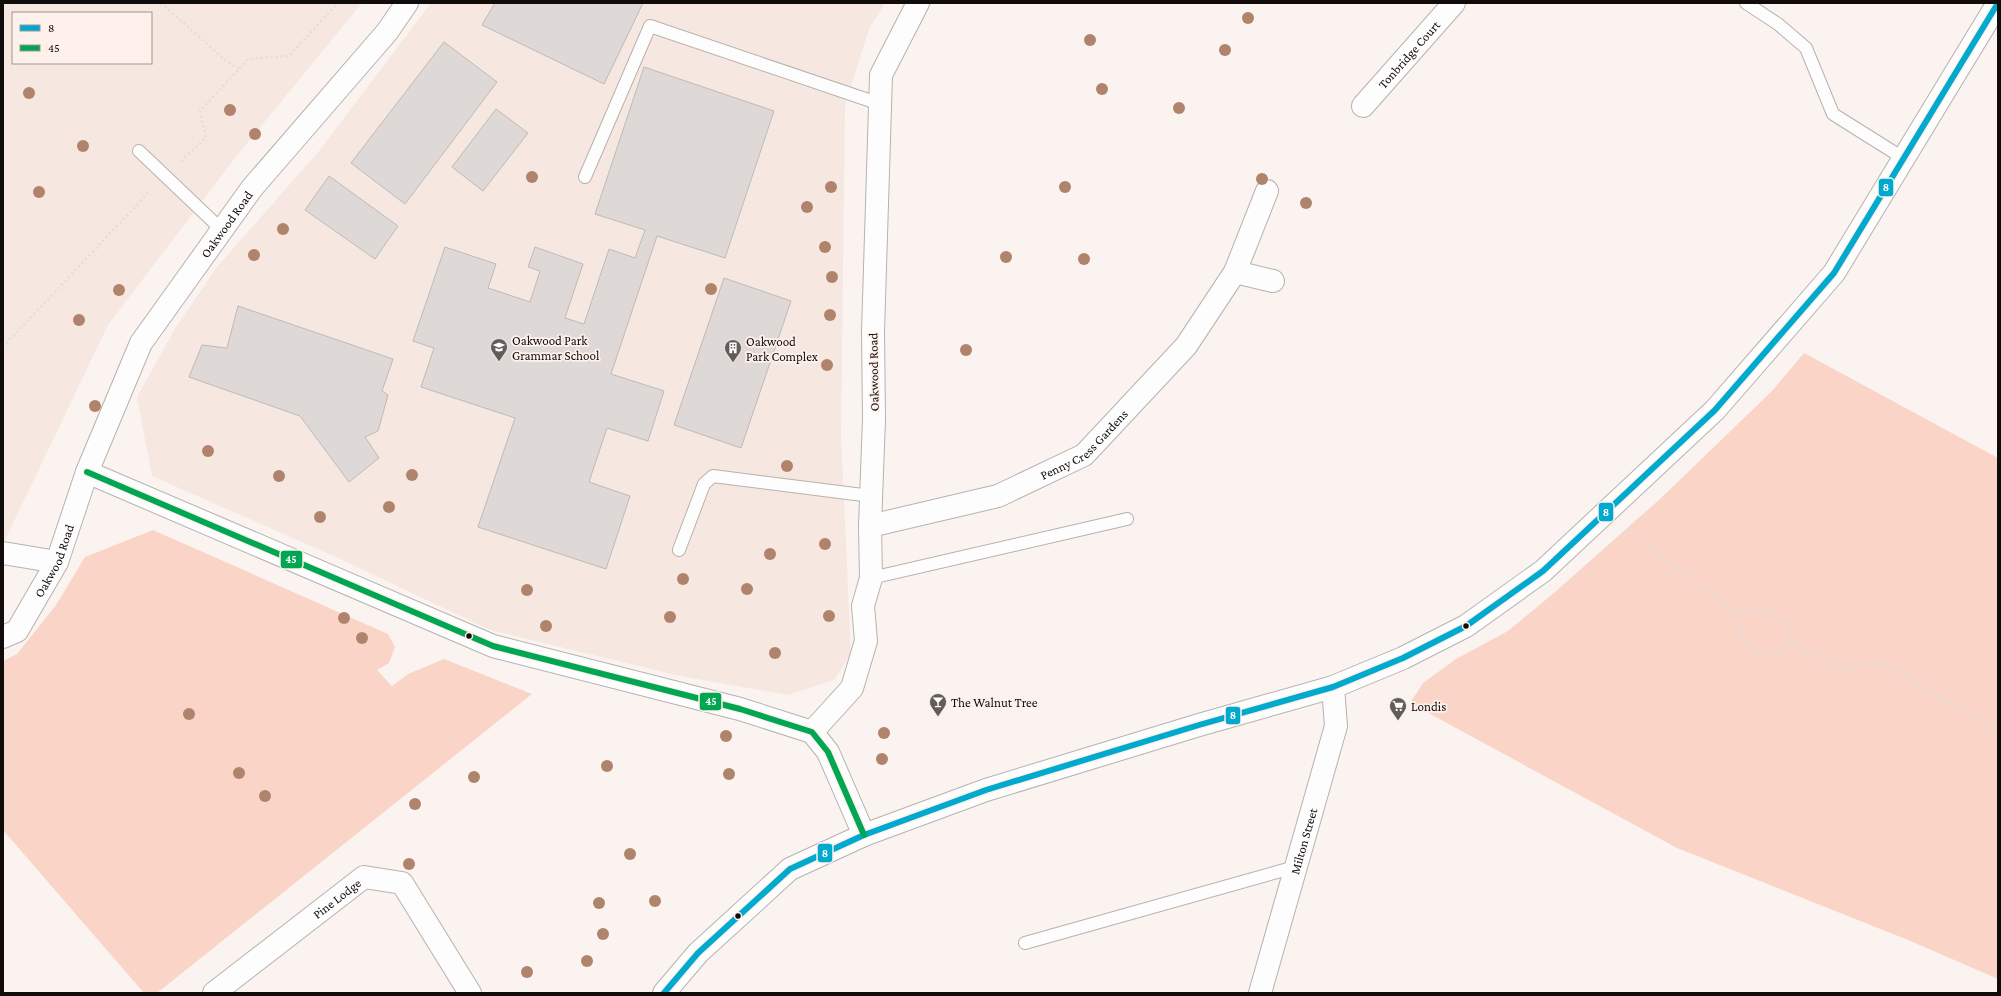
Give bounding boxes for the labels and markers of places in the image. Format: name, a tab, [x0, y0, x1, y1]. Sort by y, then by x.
place label: Oakwood Park Grammar School	[512, 333, 600, 363]
place label: Oakwood Park Complex	[746, 334, 818, 364]
school or university icon: Oakwood Park Grammar School	[489, 337, 509, 362]
building icon: Oakwood Park Complex	[723, 338, 743, 363]
unlabelled marker	[1461, 621, 1471, 631]
unlabelled marker	[464, 631, 474, 641]
bar icon: The Walnut Tree	[928, 692, 948, 717]
place label: The Walnut Tree	[951, 695, 1038, 710]
supermarket icon: Londis	[1388, 696, 1408, 721]
place label: Londis	[1411, 699, 1446, 714]
unlabelled marker	[733, 911, 743, 921]

